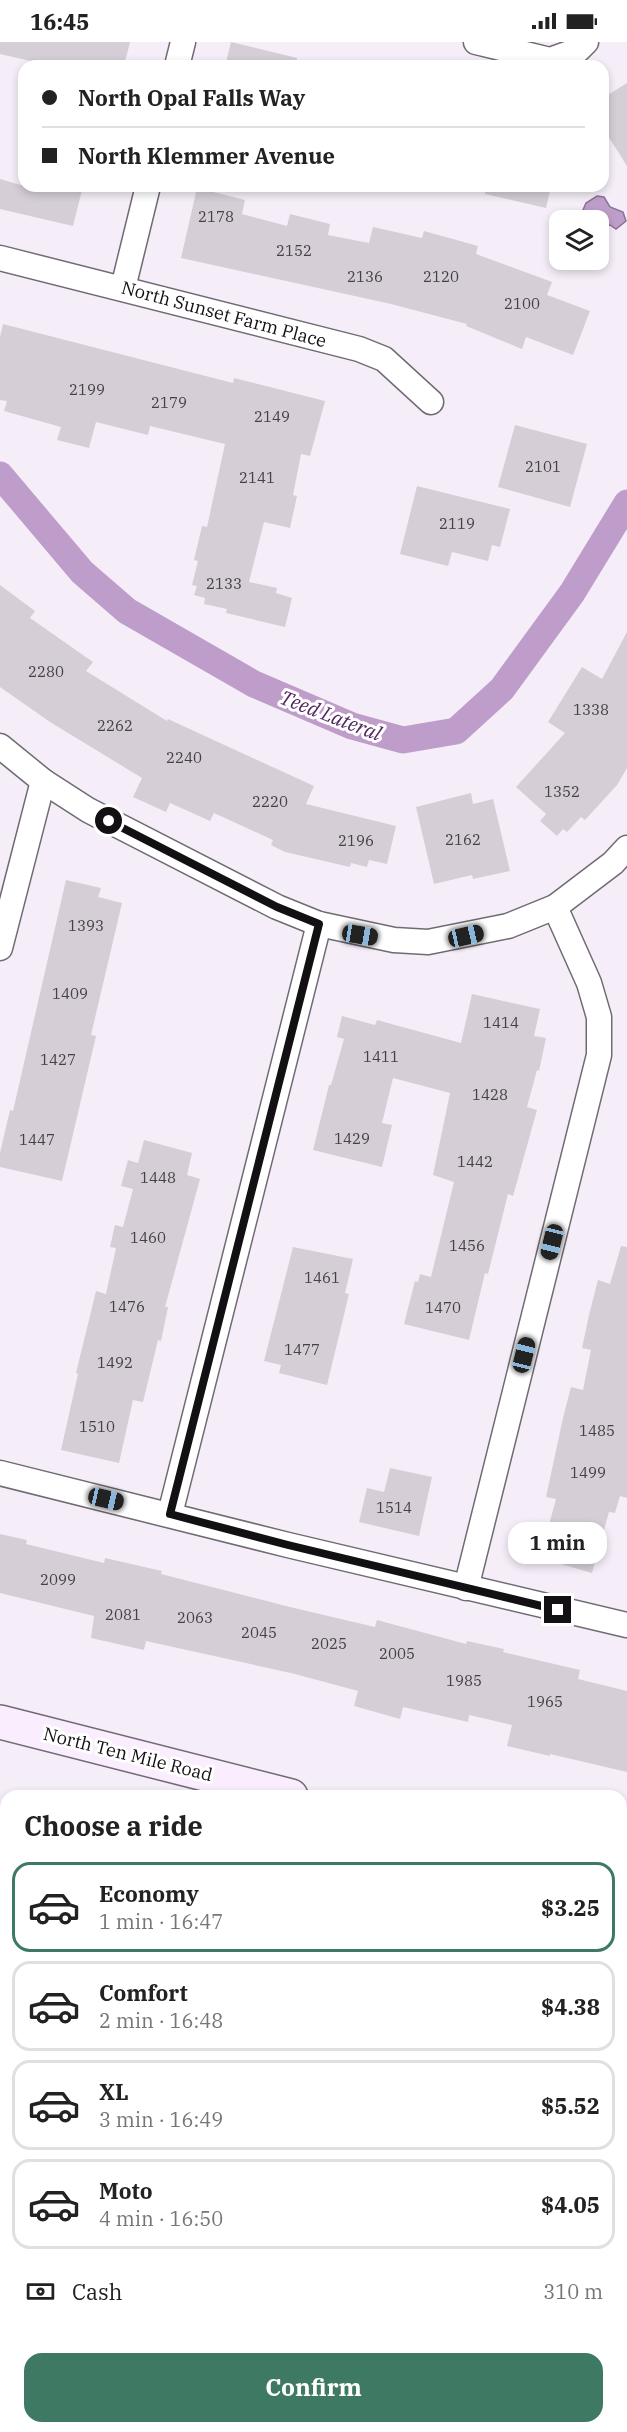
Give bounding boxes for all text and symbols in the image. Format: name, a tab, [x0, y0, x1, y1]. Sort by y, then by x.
text: 16:45	[30, 7, 89, 36]
text: North Opal Falls Way	[78, 83, 305, 112]
text: North Klemmer Avenue	[78, 141, 335, 170]
house number: 2178	[198, 207, 234, 226]
map controls	[549, 210, 609, 270]
button: layers	[549, 210, 609, 270]
house number: 2152	[276, 241, 312, 260]
house number: 2136	[347, 267, 383, 286]
house number: 2120	[423, 267, 459, 286]
street label: North Sunset Farm Place	[119, 276, 329, 352]
house number: 2100	[504, 294, 540, 313]
house number: 2199	[69, 380, 105, 399]
house number: 2179	[151, 393, 187, 412]
house number: 2149	[254, 407, 290, 426]
house number: 2101	[525, 457, 561, 476]
house number: 2141	[239, 468, 275, 487]
house number: 2119	[439, 514, 475, 533]
house number: 2133	[206, 574, 242, 593]
house number: 2280	[28, 662, 64, 681]
water label: Teed Lateral	[276, 683, 386, 747]
house number: 1338	[573, 700, 609, 719]
house number: 2262	[97, 716, 133, 735]
house number: 2240	[166, 748, 202, 767]
house number: 1352	[544, 782, 580, 801]
house number: 2220	[252, 792, 288, 811]
route start	[95, 807, 122, 834]
house number: 2162	[445, 830, 481, 849]
house number: 2196	[338, 831, 374, 850]
house number: 1393	[68, 916, 104, 935]
car	[341, 923, 379, 947]
car	[446, 923, 486, 949]
house number: 1409	[52, 984, 88, 1003]
house number: 1414	[483, 1013, 519, 1032]
house number: 1411	[363, 1047, 399, 1066]
house number: 1427	[40, 1050, 76, 1069]
house number: 1428	[472, 1085, 508, 1104]
house number: 1429	[334, 1129, 370, 1148]
house number: 1447	[19, 1130, 55, 1149]
house number: 1442	[457, 1152, 493, 1171]
house number: 1448	[140, 1168, 176, 1187]
car	[539, 1222, 565, 1262]
house number: 1460	[130, 1228, 166, 1247]
house number: 1456	[449, 1236, 485, 1255]
house number: 1461	[304, 1268, 340, 1287]
house number: 1476	[109, 1297, 145, 1316]
house number: 1470	[425, 1298, 461, 1317]
car	[511, 1335, 537, 1375]
house number: 1477	[284, 1340, 320, 1359]
house number: 1492	[97, 1353, 133, 1372]
house number: 1510	[79, 1417, 115, 1436]
house number: 1485	[579, 1421, 615, 1440]
house number: 1499	[570, 1463, 606, 1482]
car	[86, 1486, 126, 1512]
house number: 1514	[376, 1498, 412, 1517]
callout: 1 min	[508, 1523, 608, 1565]
text: 1 min	[530, 1529, 586, 1556]
house number: 2099	[40, 1570, 76, 1589]
route end	[544, 1596, 571, 1623]
house number: 2081	[105, 1605, 141, 1624]
house number: 2063	[177, 1608, 213, 1627]
house number: 2045	[241, 1623, 277, 1642]
house number: 2025	[311, 1634, 347, 1653]
house number: 2005	[379, 1644, 415, 1663]
house number: 1985	[446, 1671, 482, 1690]
house number: 1965	[527, 1692, 563, 1711]
street label: North Ten Mile Road	[41, 1722, 215, 1786]
text: Choose a ride	[24, 1808, 203, 1843]
text: Economy	[99, 1879, 199, 1908]
icon: car	[27, 1880, 81, 1934]
text: $3.25	[541, 1893, 600, 1922]
text: 1 min · 16:47	[99, 1908, 223, 1935]
text: Comfort	[99, 1978, 188, 2007]
icon: car	[27, 1979, 81, 2033]
text: $4.38	[541, 1992, 600, 2021]
text: 2 min · 16:48	[99, 2007, 223, 2034]
text: XL	[99, 2077, 129, 2106]
icon: car	[27, 2078, 81, 2132]
text: $5.52	[541, 2091, 600, 2120]
text: 3 min · 16:49	[99, 2106, 223, 2133]
text: Moto	[99, 2176, 153, 2205]
icon: car	[27, 2177, 81, 2231]
text: $4.05	[541, 2190, 600, 2219]
text: 4 min · 16:50	[99, 2205, 223, 2232]
icon: cash	[24, 2275, 57, 2308]
text: Cash	[72, 2277, 123, 2306]
text: 310 m	[543, 2278, 603, 2305]
button: Confirm	[24, 2353, 603, 2422]

